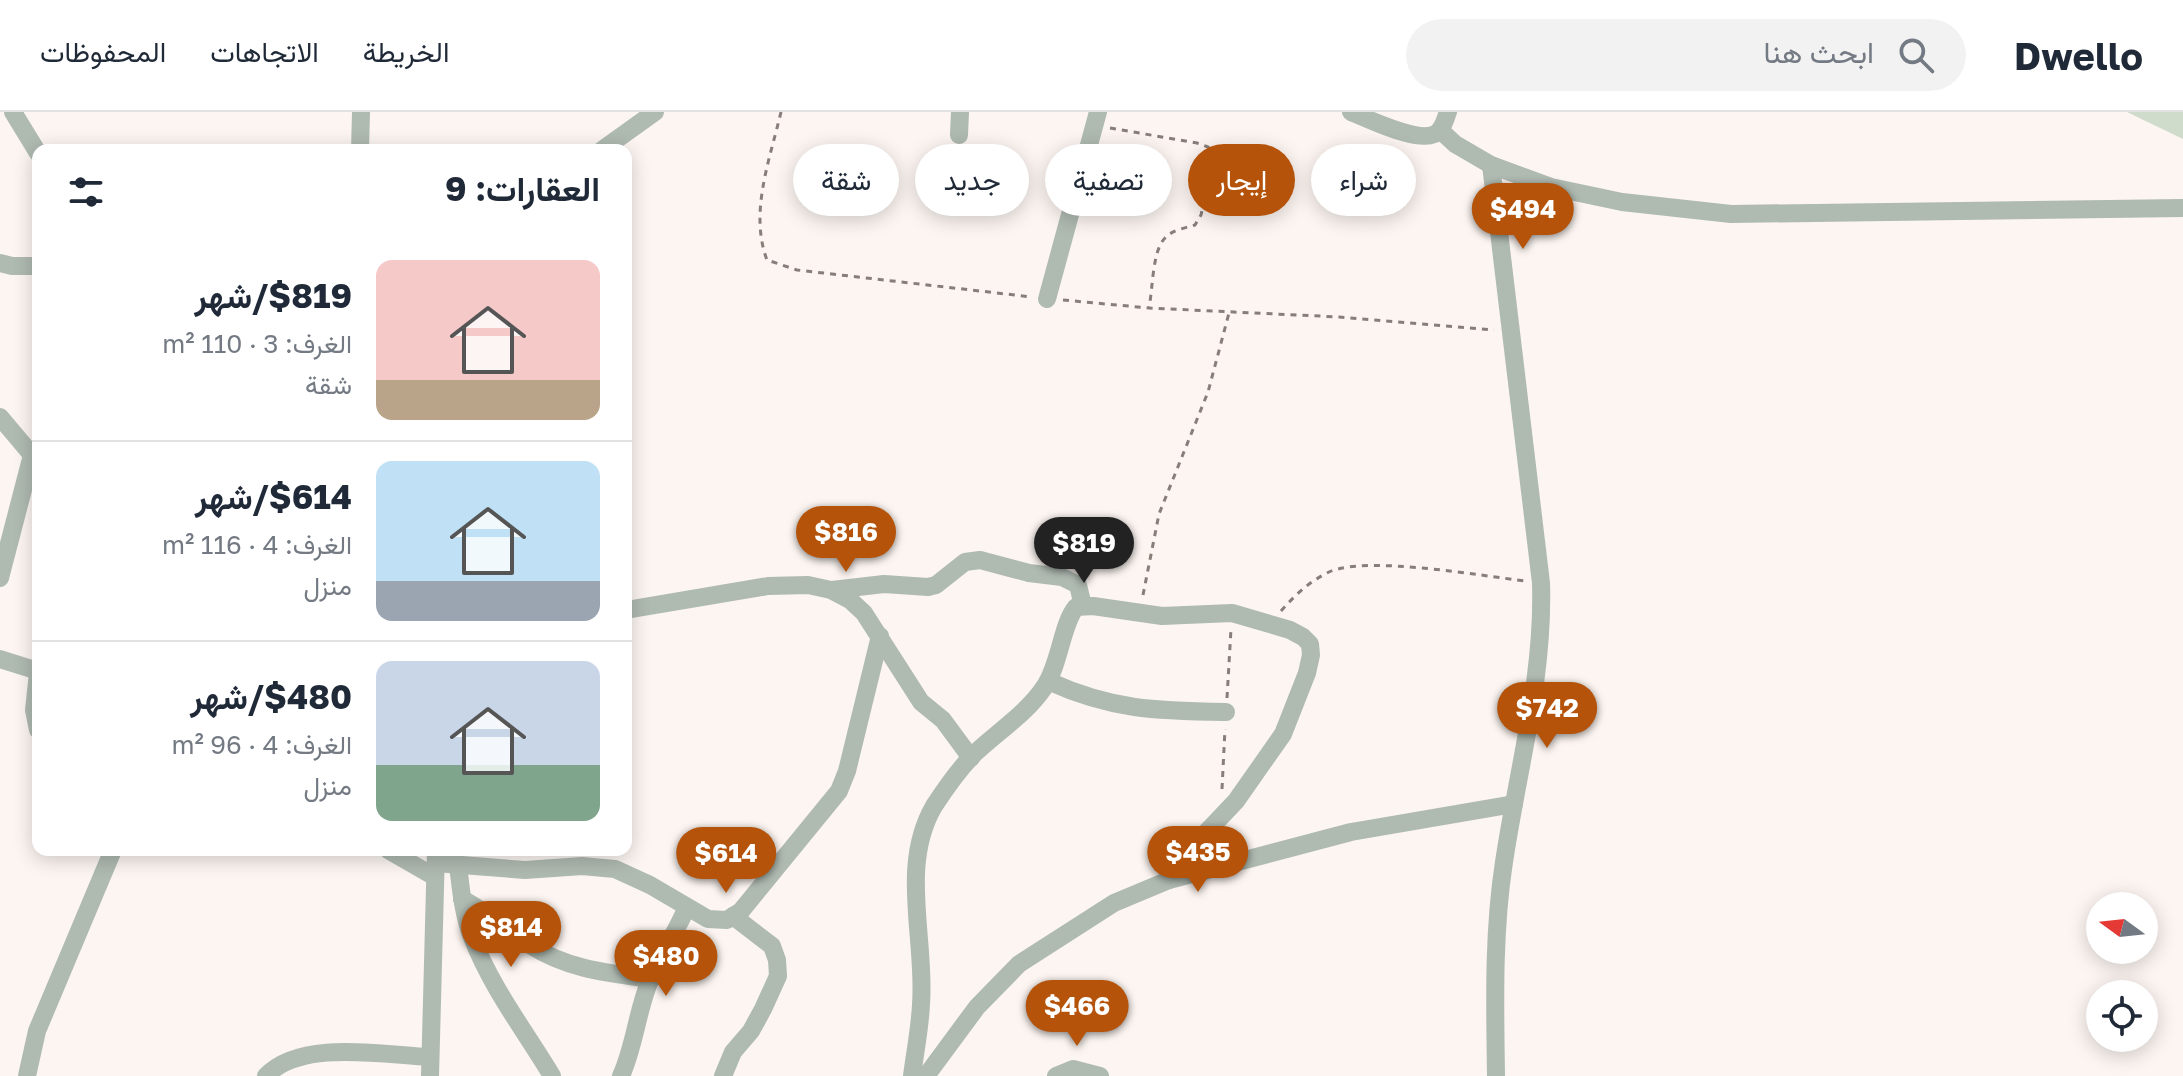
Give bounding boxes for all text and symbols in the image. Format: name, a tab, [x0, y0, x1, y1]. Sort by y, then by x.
search box	[1406, 19, 1966, 91]
icon: search	[1894, 33, 1938, 77]
text: Dwello	[2014, 33, 2143, 78]
text: ابحث هنا	[1764, 34, 1874, 70]
text: المحفوظات	[40, 35, 166, 68]
text: الاتجاهات	[210, 35, 319, 68]
text: الخريطة	[363, 35, 449, 68]
chip: شقة	[793, 144, 899, 216]
chip: جديد	[915, 144, 1029, 216]
chip: تصفية	[1045, 144, 1172, 216]
chip: إيجار	[1188, 144, 1295, 216]
chip: شراء	[1311, 144, 1416, 216]
text: العقارات: 9	[445, 168, 600, 208]
icon: filters	[64, 170, 108, 214]
pin: $494	[1476, 183, 1570, 251]
text: $494	[1490, 193, 1556, 224]
text: $819/شهر	[194, 275, 352, 315]
icon: home	[440, 292, 536, 388]
text: الغرف: 3 · 110 m²	[162, 328, 352, 359]
text: شقة	[305, 369, 352, 400]
text: $614/شهر	[195, 476, 352, 516]
icon: home	[440, 493, 536, 589]
pin: $816	[799, 506, 893, 574]
text: $816	[814, 516, 878, 547]
pin: $819	[1037, 517, 1131, 585]
text: $819	[1052, 527, 1116, 558]
text: الغرف: 4 · 116 m²	[162, 529, 352, 560]
text: منزل	[303, 570, 352, 601]
text: $480/شهر	[190, 676, 352, 716]
pin: $742	[1500, 682, 1594, 750]
text: $742	[1515, 692, 1579, 723]
icon: home	[440, 693, 536, 789]
text: الغرف: 4 · 96 m²	[171, 729, 352, 760]
text: منزل	[303, 770, 352, 801]
pin: $435	[1151, 826, 1245, 894]
pin: $614	[679, 827, 773, 895]
text: $435	[1165, 836, 1231, 867]
text: $614	[694, 837, 758, 868]
north arrow	[2086, 892, 2158, 964]
map controls	[2086, 892, 2158, 1052]
pin: $814	[464, 901, 558, 969]
text: $814	[479, 911, 543, 942]
pin: $480	[619, 930, 713, 998]
text: $480	[632, 940, 700, 971]
pin: $466	[1030, 980, 1124, 1048]
button: locate	[2086, 980, 2158, 1052]
text: $466	[1044, 990, 1110, 1021]

